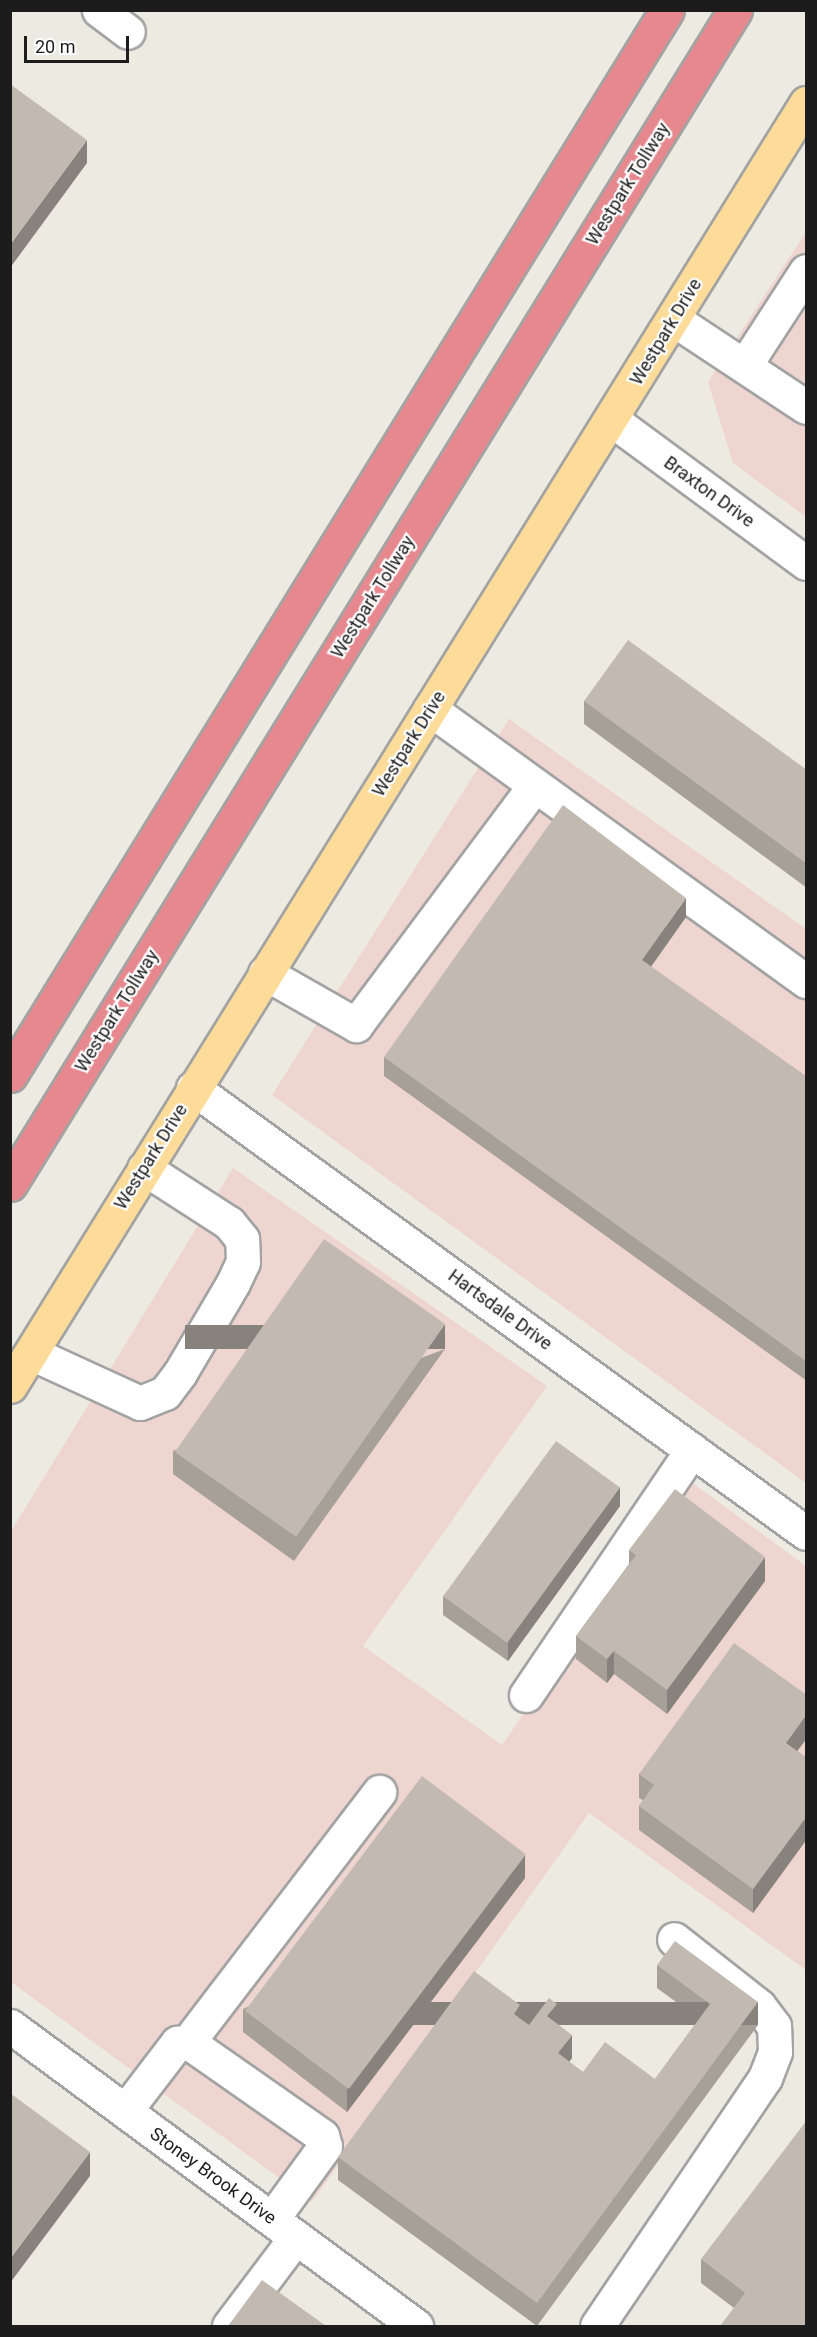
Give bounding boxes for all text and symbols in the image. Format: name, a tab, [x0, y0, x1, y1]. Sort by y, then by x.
scale bar	[27, 24, 132, 62]
text: 20 m	[35, 36, 75, 57]
street label: Westpark Tollway	[582, 119, 674, 249]
street label: Westpark Drive	[626, 275, 706, 389]
street label: Braxton Drive	[660, 452, 758, 532]
street label: Westpark Tollway	[327, 532, 419, 662]
street label: Westpark Drive	[368, 687, 450, 801]
street label: Westpark Tollway	[71, 946, 163, 1076]
street label: Westpark Drive	[110, 1100, 192, 1214]
street label: Hartsdale Drive	[444, 1265, 556, 1355]
street label: Stoney Brook Drive	[146, 2123, 280, 2229]

